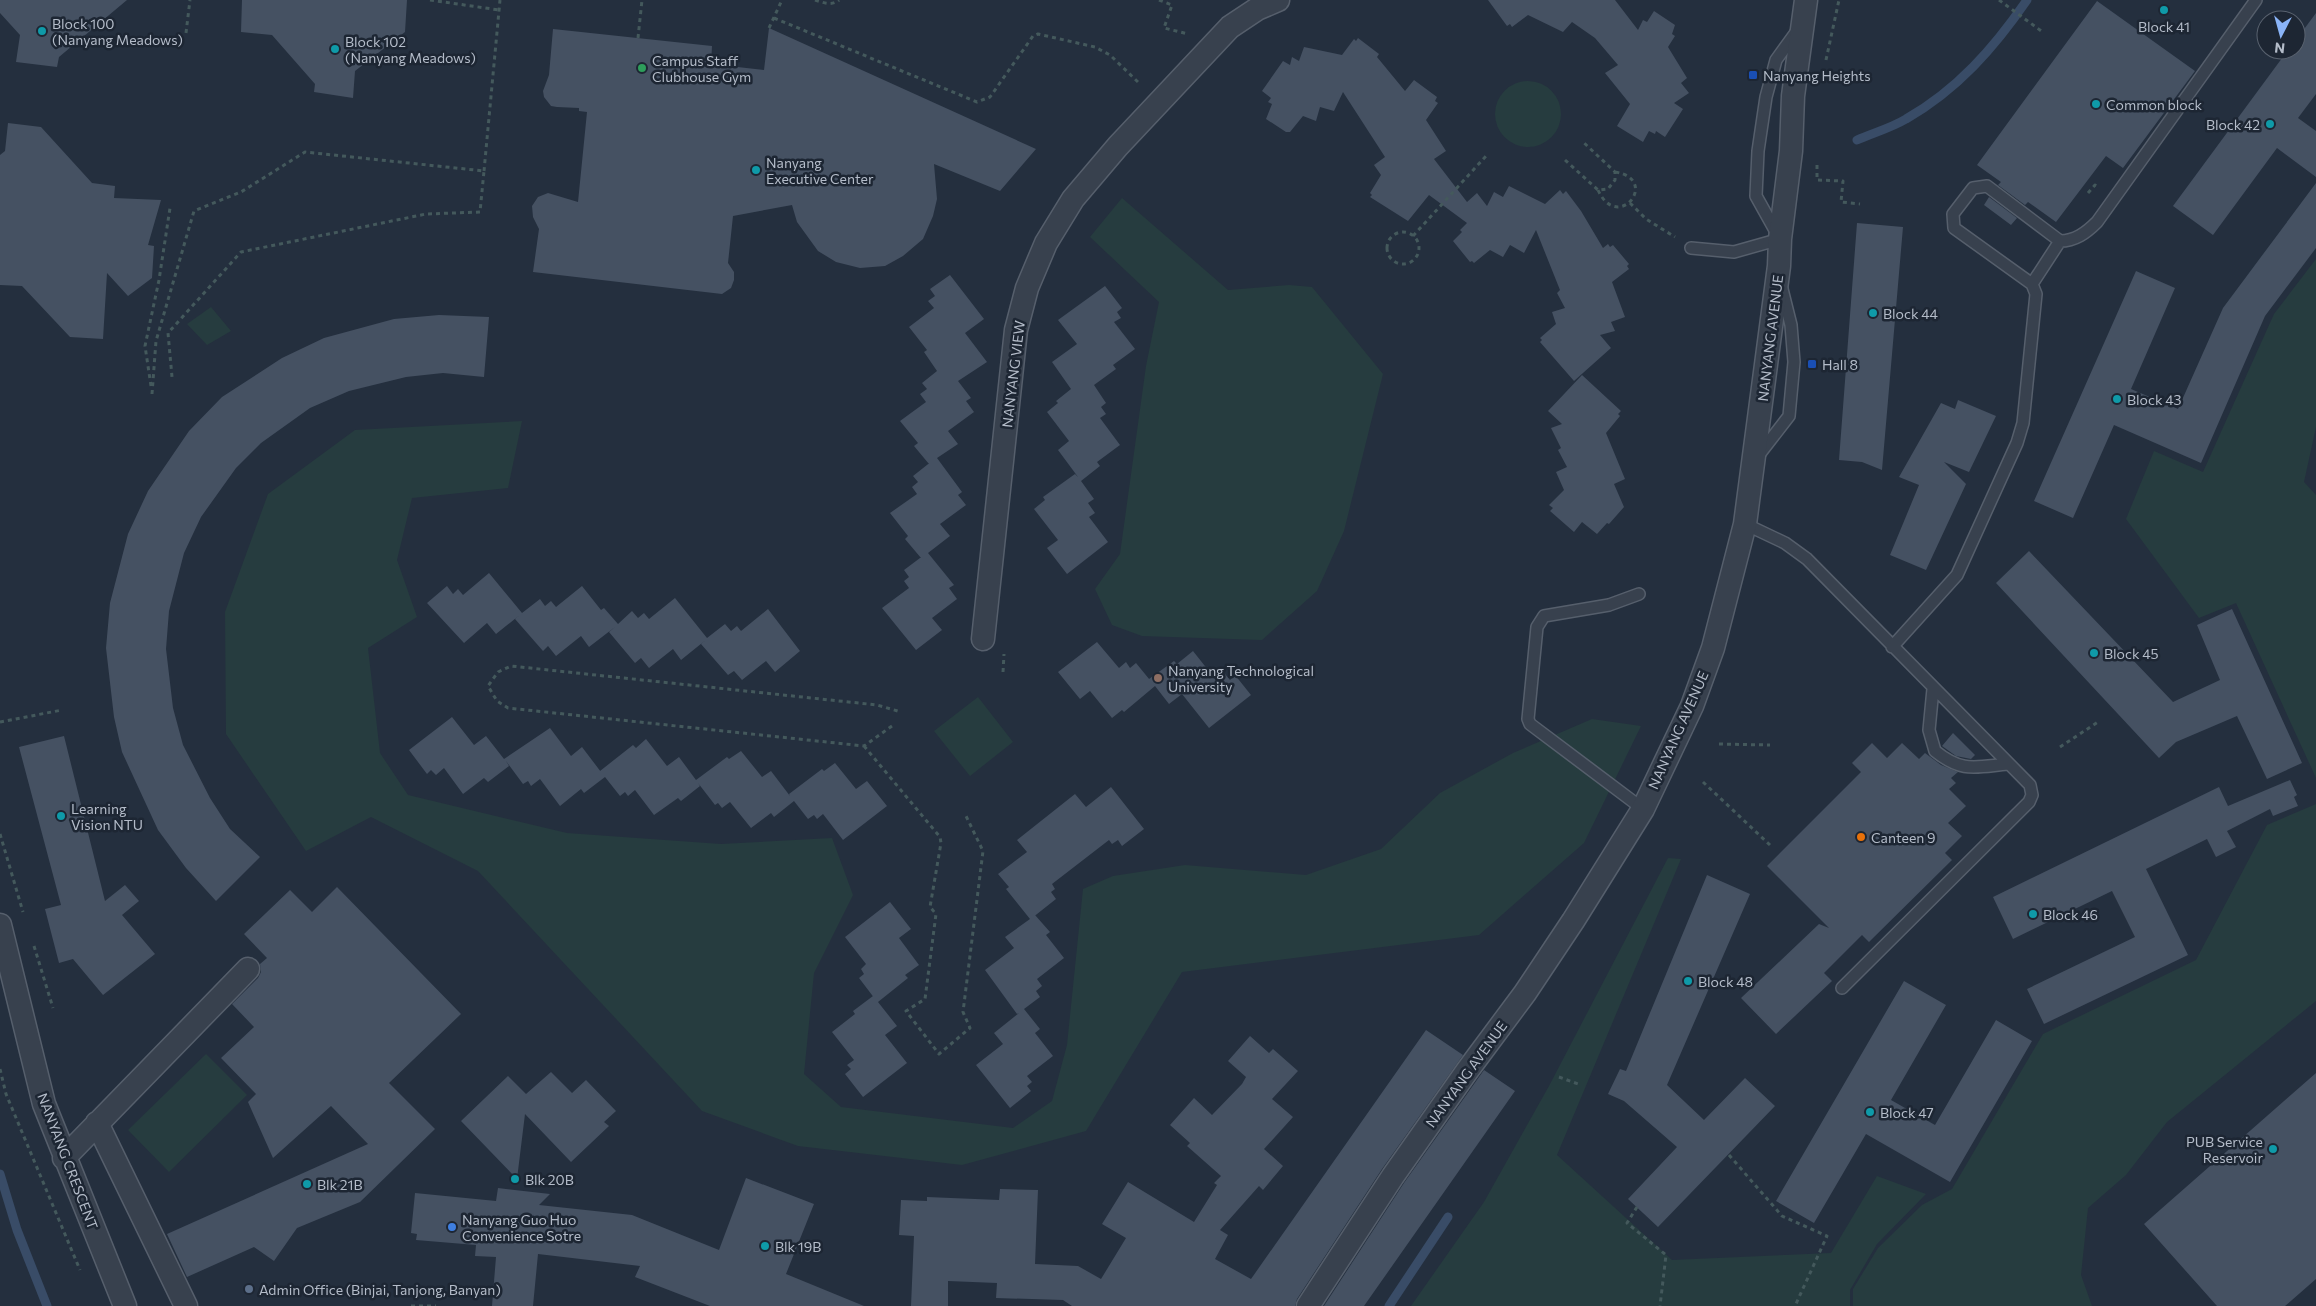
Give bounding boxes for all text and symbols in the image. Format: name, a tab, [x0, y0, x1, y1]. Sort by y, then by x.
marker: Block 41	[2158, 4, 2170, 16]
north arrow	[2256, 10, 2306, 60]
place label: Block 100 (Nanyang Meadows)	[52, 15, 183, 48]
place label: Block 41	[2138, 18, 2190, 35]
marker: Block 100 (Nanyang Meadows)	[36, 25, 48, 37]
place label: Block 102 (Nanyang Meadows)	[345, 33, 476, 66]
text: N	[2273, 39, 2286, 57]
marker: Block 102 (Nanyang Meadows)	[329, 43, 341, 55]
place label: Campus Staff Clubhouse Gym	[652, 52, 751, 85]
marker: Campus Staff Clubhouse Gym	[636, 62, 648, 74]
place label: Nanyang Heights	[1763, 67, 1871, 84]
marker: Nanyang Heights	[1747, 69, 1759, 81]
place label: Common block	[2106, 96, 2203, 113]
marker: Common block	[2090, 98, 2102, 110]
place label: Block 42	[2206, 116, 2260, 133]
marker: Block 42	[2264, 118, 2276, 130]
place label: Nanyang Executive Center	[766, 154, 874, 187]
marker: Nanyang Executive Center	[750, 164, 762, 176]
street label: NANYANG AVENUE	[1754, 274, 1786, 402]
place label: Block 44	[1883, 305, 1939, 322]
marker: Block 44	[1867, 307, 1879, 319]
street label: NANYANG VIEW	[998, 319, 1028, 429]
place label: Hall 8	[1822, 356, 1858, 373]
marker: Hall 8	[1806, 358, 1818, 370]
place label: Block 43	[2127, 391, 2182, 408]
marker: Block 43	[2111, 393, 2123, 405]
place label: Block 45	[2104, 645, 2159, 662]
marker: Block 45	[2088, 647, 2100, 659]
place label: Nanyang Technological University	[1168, 662, 1314, 695]
street label: NANYANG AVENUE	[1644, 668, 1712, 792]
marker: Nanyang Technological University	[1152, 672, 1164, 684]
place label: Learning Vision NTU	[71, 800, 143, 833]
marker: Learning Vision NTU	[55, 810, 67, 822]
place label: Canteen 9	[1871, 829, 1936, 846]
marker: Canteen 9	[1855, 831, 1867, 843]
place label: Block 46	[2043, 906, 2098, 923]
marker: Block 46	[2027, 908, 2039, 920]
place label: Block 48	[1698, 973, 1753, 990]
marker: Block 48	[1682, 975, 1694, 987]
street label: NANYANG AVENUE	[1422, 1017, 1510, 1131]
street label: NANYANG CRESCENT	[34, 1090, 102, 1232]
place label: Block 47	[1880, 1104, 1934, 1121]
marker: Block 47	[1864, 1106, 1876, 1118]
place label: PUB Service Reservoir	[2186, 1133, 2263, 1166]
marker: PUB Service Reservoir	[2267, 1143, 2279, 1155]
place label: Blk 20B	[525, 1171, 574, 1188]
marker: Blk 20B	[509, 1173, 521, 1185]
place label: Blk 21B	[317, 1176, 363, 1193]
marker: Blk 21B	[301, 1178, 313, 1190]
place label: Nanyang Guo Huo Convenience Sotre	[462, 1211, 581, 1244]
marker: Nanyang Guo Huo Convenience Sotre	[446, 1221, 458, 1233]
place label: Blk 19B	[775, 1238, 821, 1255]
marker: Blk 19B	[759, 1240, 771, 1252]
place label: Admin Office (Binjai, Tanjong, Banyan)	[259, 1281, 501, 1298]
marker: Admin Office (Binjai, Tanjong, Banyan)	[243, 1283, 255, 1295]

